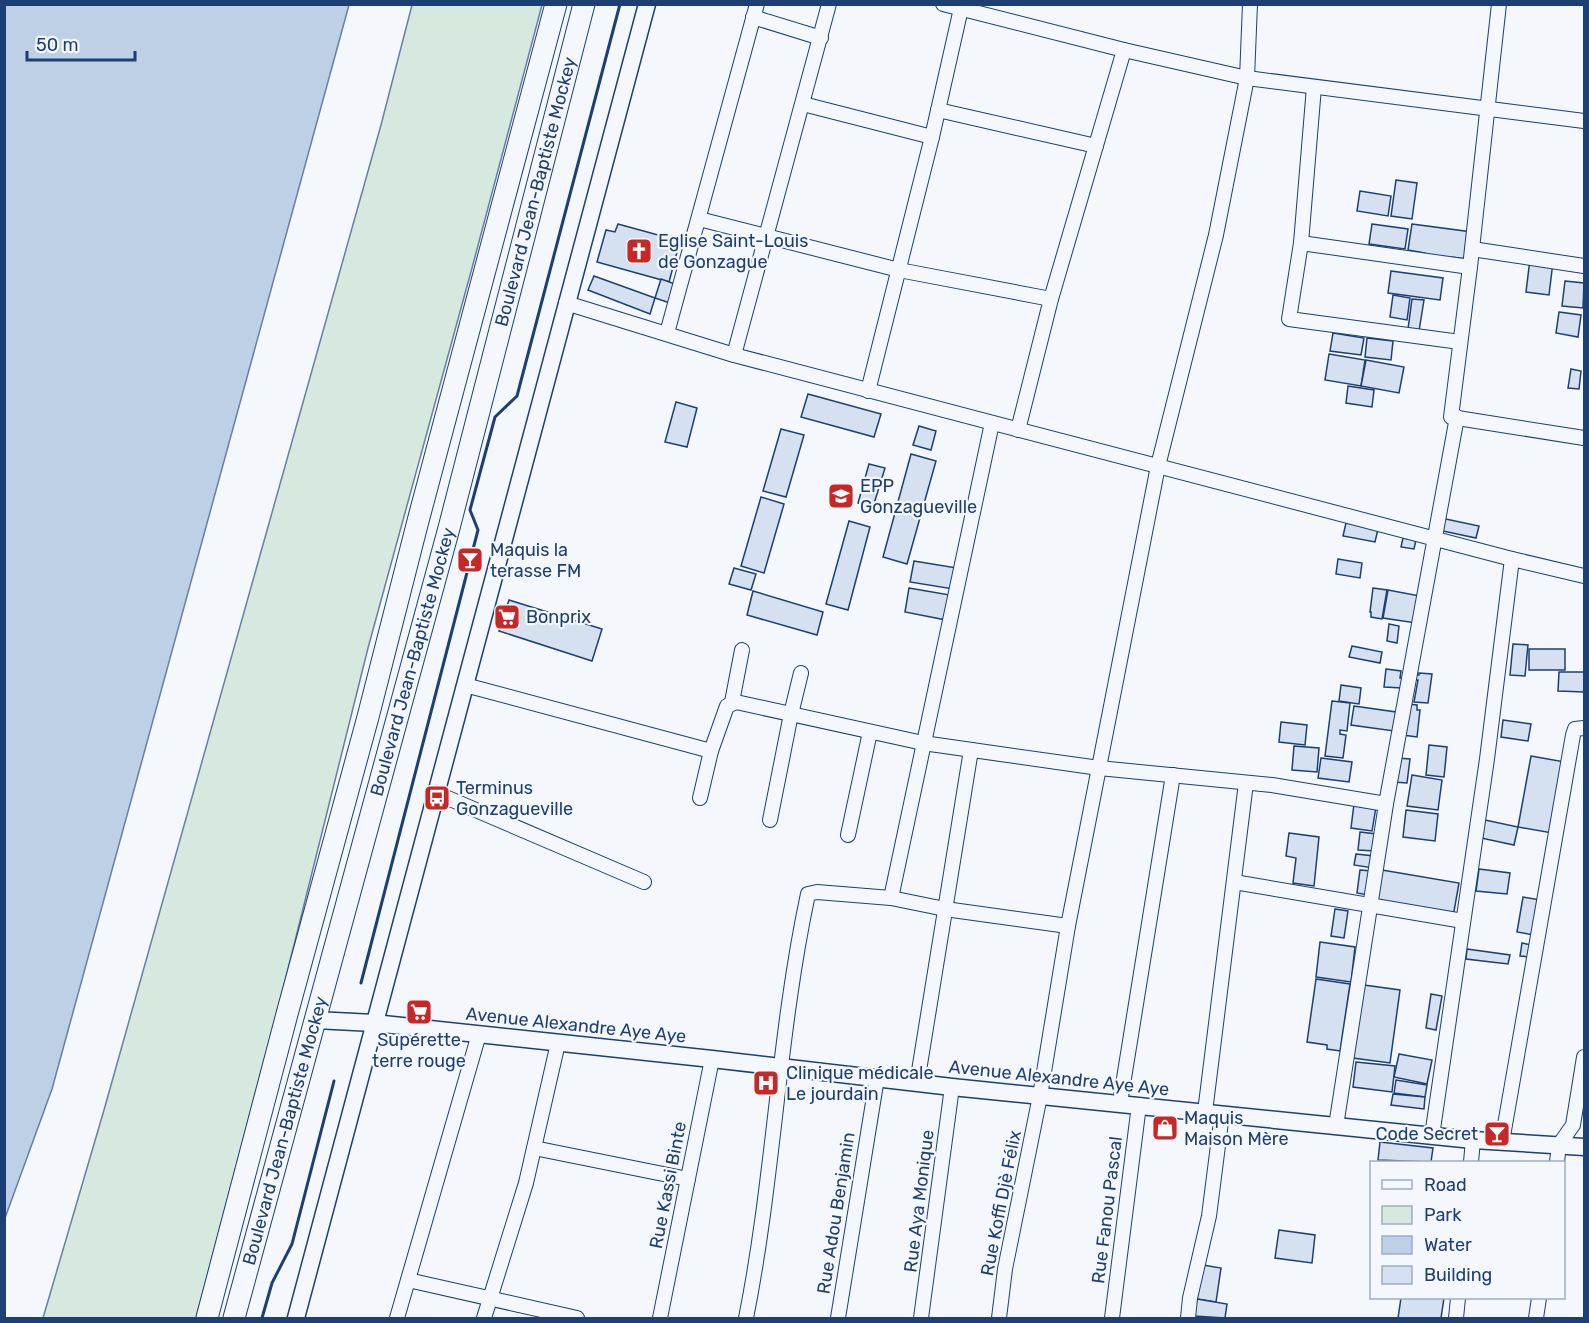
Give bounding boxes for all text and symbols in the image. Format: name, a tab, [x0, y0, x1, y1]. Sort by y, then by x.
scale bar	[27, 24, 135, 62]
text: 50 m	[36, 34, 79, 56]
street label: Boulevard Jean-Baptiste Mockey	[490, 55, 581, 329]
place label: Eglise Saint-Louis de Gonzague	[658, 230, 808, 273]
church icon: Eglise Saint-Louis de Gonzague	[624, 236, 654, 266]
place label: EPP Gonzagueville	[860, 475, 977, 518]
school or university icon: EPP Gonzagueville	[826, 481, 856, 511]
street label: Boulevard Jean-Baptiste Mockey	[366, 525, 460, 799]
place label: Maquis la terasse FM	[490, 539, 581, 582]
bar icon: Maquis la terasse FM	[455, 545, 485, 575]
supermarket icon: Bonprix	[492, 602, 522, 632]
place label: Bonprix	[526, 606, 591, 628]
place label: Terminus Gonzagueville	[456, 777, 573, 820]
bus stop icon: Terminus Gonzagueville	[422, 783, 452, 813]
street label: Boulevard Jean-Baptiste Mockey	[238, 994, 332, 1268]
supermarket icon: Supérette terre rouge	[404, 997, 434, 1027]
street label: Avenue Alexandre Aye Aye	[465, 1002, 687, 1048]
place label: Supérette terre rouge	[372, 1029, 466, 1072]
street label: Avenue Alexandre Aye Aye	[948, 1055, 1170, 1101]
place label: Clinique médicale Le jourdain	[786, 1062, 934, 1105]
hospital icon: Clinique médicale Le jourdain	[751, 1068, 781, 1098]
place label: Maquis Maison Mère	[1184, 1107, 1289, 1150]
shop icon: Maquis Maison Mère	[1150, 1113, 1180, 1143]
bar icon: Code Secret	[1482, 1119, 1512, 1149]
street label: Rue Kassi Binte	[645, 1120, 691, 1250]
place label: Code Secret	[1376, 1123, 1478, 1145]
street label: Rue Aya Monique	[899, 1128, 939, 1274]
street label: Rue Koffi Djè Félix	[976, 1128, 1026, 1278]
street label: Rue Adou Benjamin	[812, 1130, 860, 1296]
street label: Rue Fanou Pascal	[1087, 1135, 1127, 1285]
legend	[1370, 1161, 1565, 1299]
text: Road	[1424, 1174, 1467, 1196]
text: Park	[1424, 1204, 1462, 1226]
text: Water	[1424, 1234, 1472, 1256]
text: Building	[1424, 1264, 1492, 1286]

